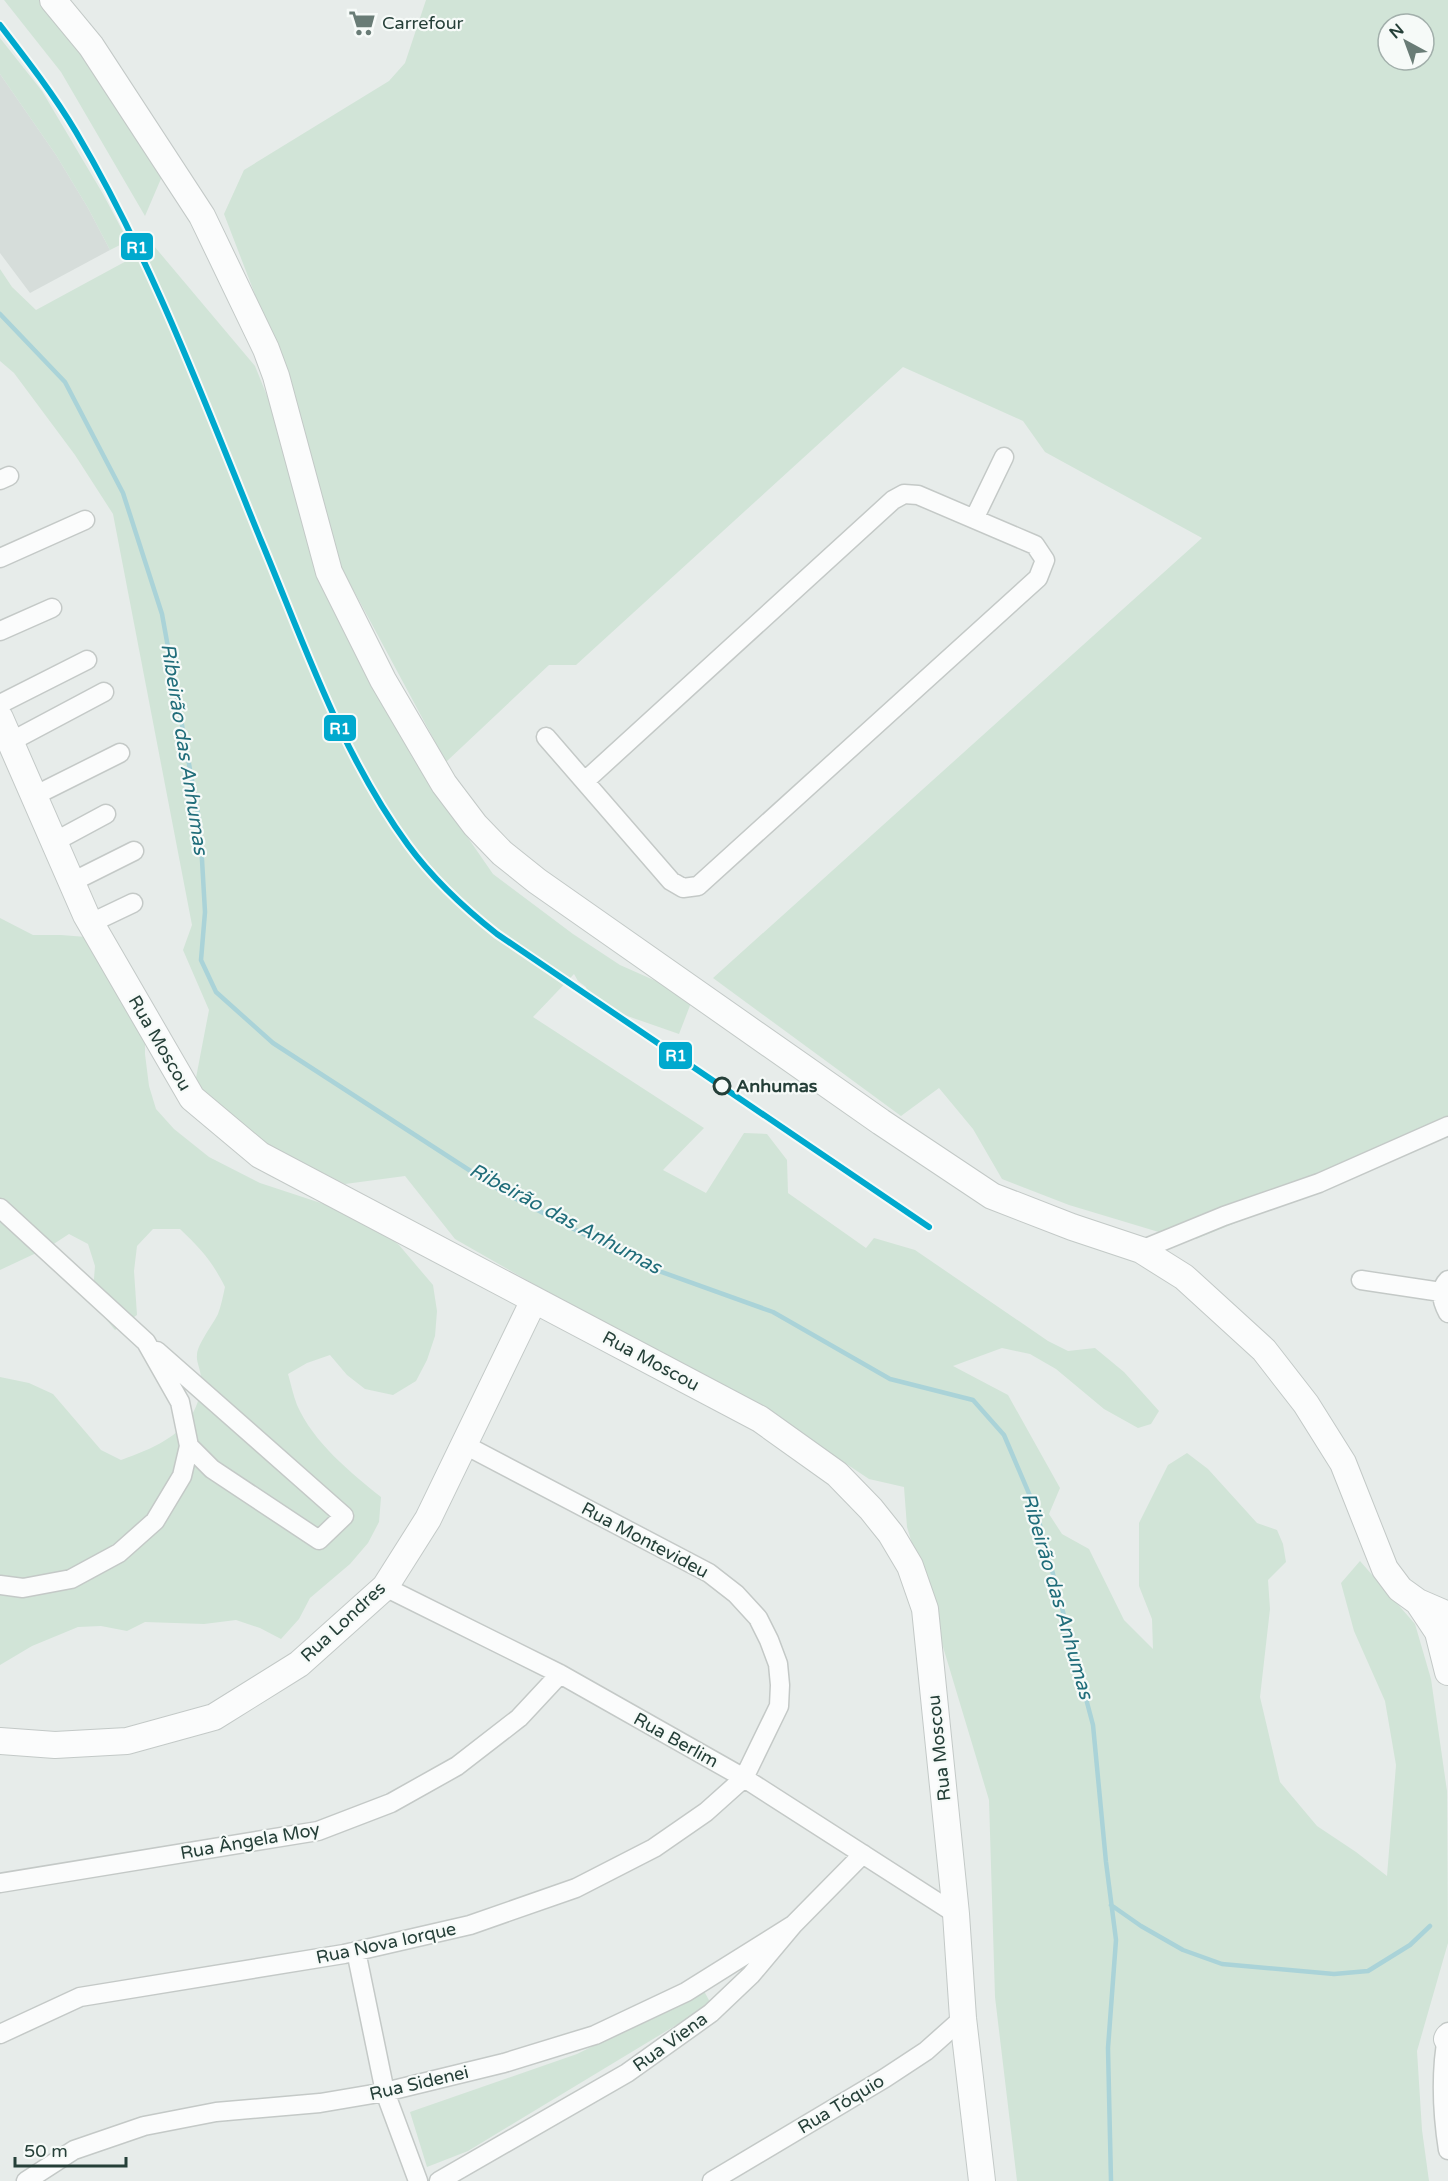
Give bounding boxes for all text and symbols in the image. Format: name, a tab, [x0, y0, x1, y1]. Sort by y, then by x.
supermarket icon: Carrefour	[347, 8, 377, 38]
place label: Carrefour	[382, 12, 464, 34]
north arrow	[1376, 12, 1436, 72]
text: N	[1385, 20, 1408, 43]
line badge: R1	[120, 232, 154, 261]
text: R1	[126, 238, 148, 258]
water label: Ribeirão das Anhumas	[155, 642, 213, 858]
line badge: R1	[323, 714, 357, 742]
text: R1	[329, 719, 351, 739]
street label: Rua Moscou	[124, 991, 196, 1095]
line badge: R1	[658, 1041, 693, 1070]
text: R1	[665, 1046, 687, 1066]
place label: Anhumas	[736, 1075, 818, 1097]
marker: Anhumas	[713, 1077, 731, 1095]
water label: Ribeirão das Anhumas	[465, 1158, 666, 1280]
street label: Rua Moscou	[599, 1326, 703, 1396]
water label: Ribeirão das Anhumas	[1016, 1490, 1098, 1703]
street label: Rua Montevideu	[578, 1497, 712, 1583]
street label: Rua Londres	[296, 1577, 390, 1667]
street label: Rua Moscou	[922, 1694, 956, 1802]
street label: Rua Berlim	[630, 1708, 722, 1772]
street label: Rua Ângela Moy	[179, 1818, 322, 1864]
street label: Rua Nova Iorque	[314, 1917, 458, 1969]
street label: Rua Viena	[628, 2008, 712, 2076]
street label: Rua Sidenei	[367, 2061, 471, 2105]
street label: Rua Tóquio	[794, 2070, 888, 2138]
scale bar	[15, 2130, 126, 2168]
text: 50 m	[24, 2140, 68, 2162]

